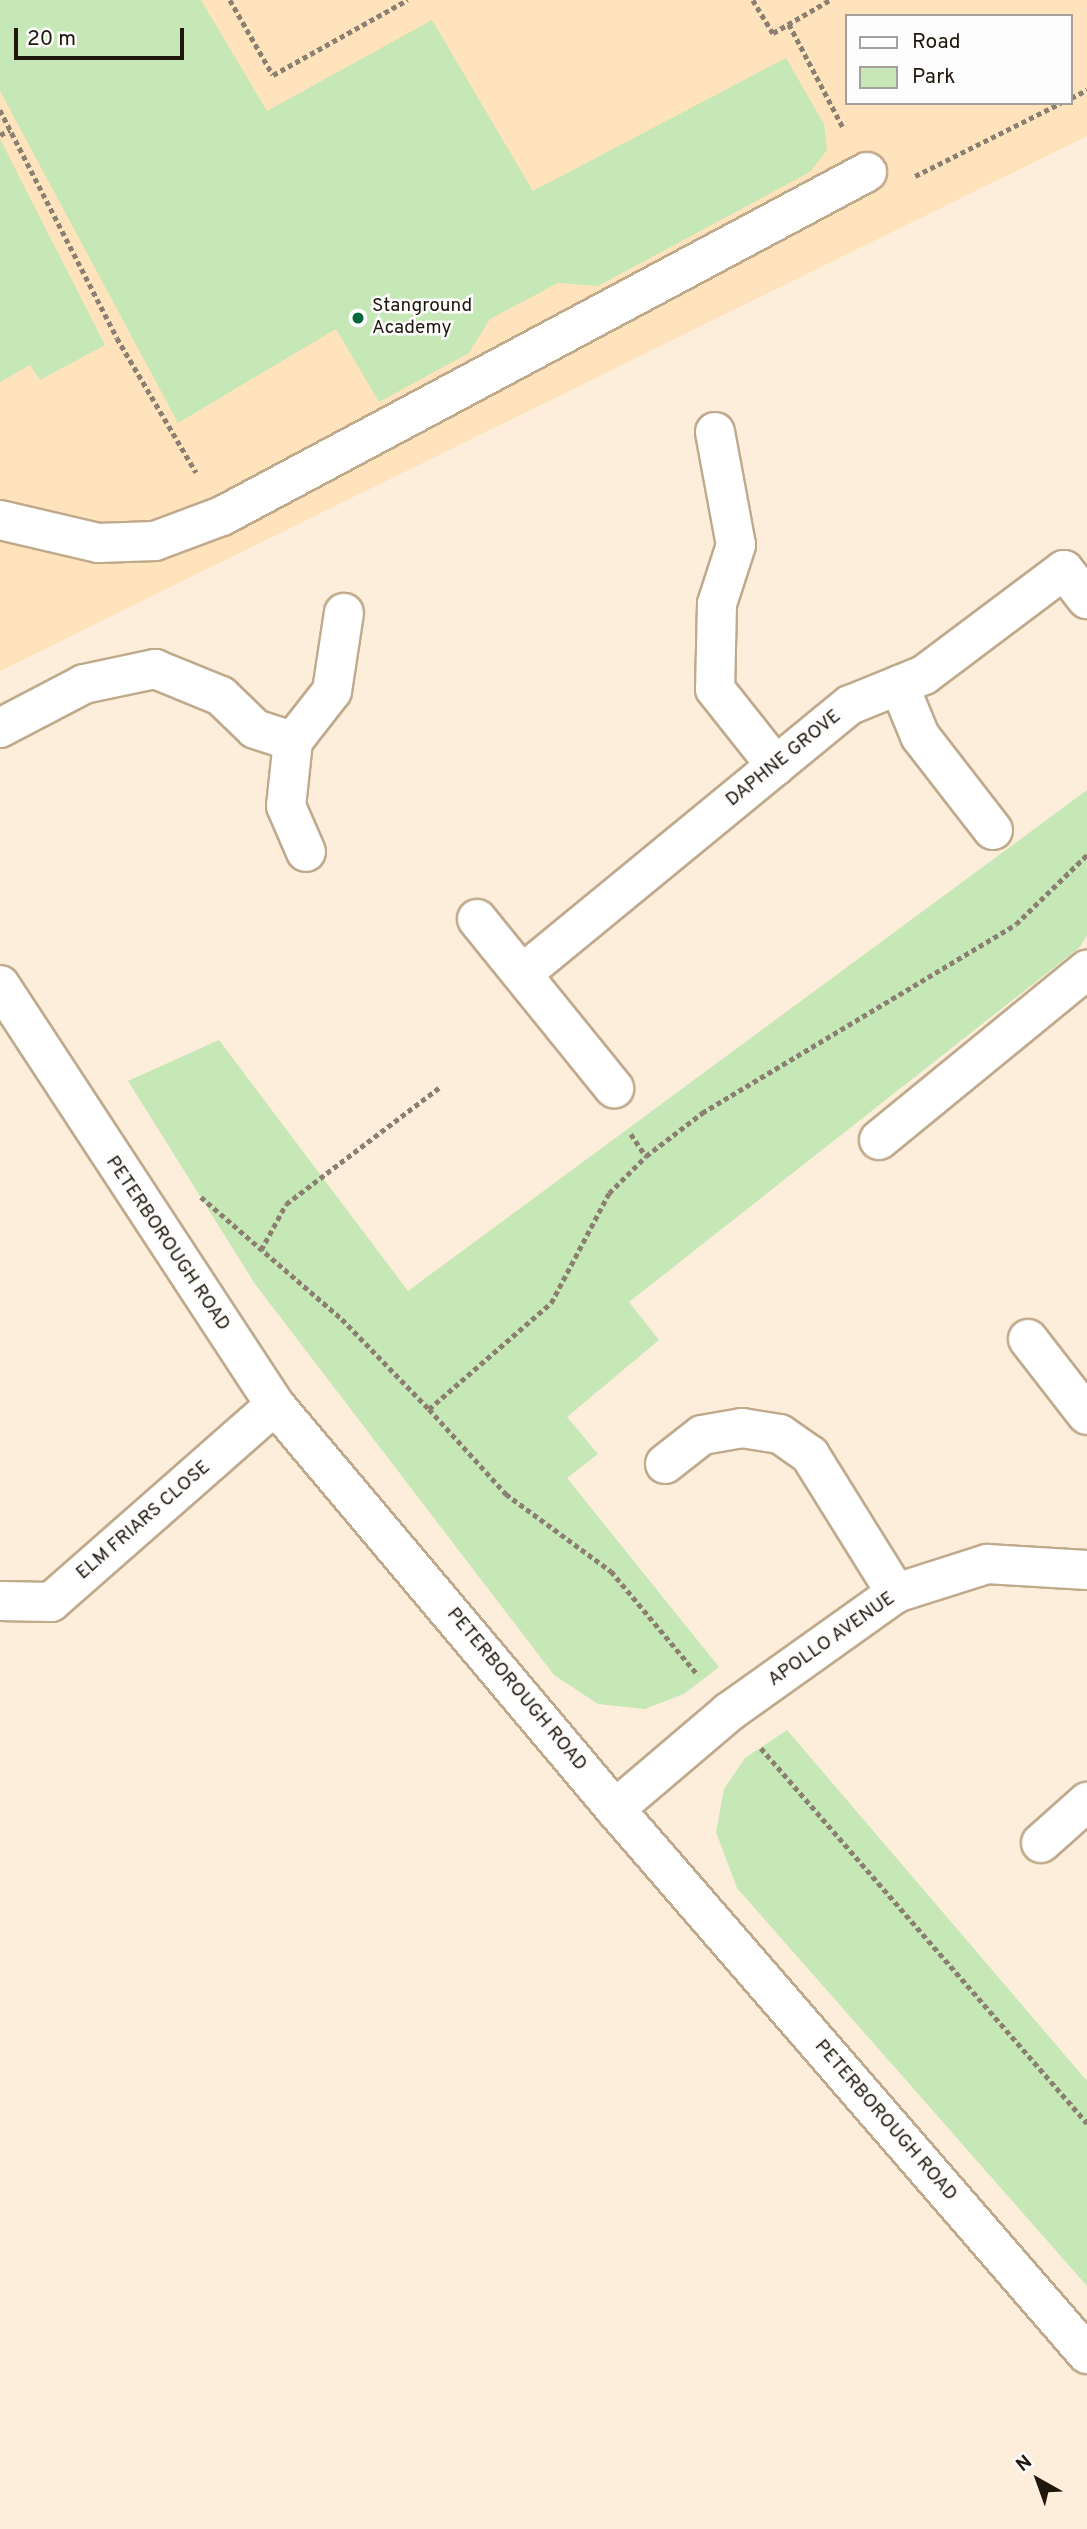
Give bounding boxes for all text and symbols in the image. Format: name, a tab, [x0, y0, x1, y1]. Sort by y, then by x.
scale bar	[18, 14, 187, 58]
legend	[846, 14, 1073, 105]
text: 20 m	[27, 26, 76, 53]
text: Road	[912, 29, 961, 56]
text: Park	[912, 64, 955, 91]
place label: Stanground Academy	[372, 296, 472, 340]
marker: Stanground Academy	[350, 310, 366, 326]
street label: DAPHNE GROVE	[722, 706, 846, 812]
street label: PETERBOROUGH ROAD	[100, 1152, 234, 1336]
street label: ELM FRIARS CLOSE	[72, 1457, 216, 1585]
street label: APOLLO AVENUE	[764, 1588, 900, 1692]
street label: PETERBOROUGH ROAD	[441, 1604, 591, 1776]
street label: PETERBOROUGH ROAD	[809, 2036, 961, 2206]
north arrow	[1003, 2445, 1073, 2515]
text: N	[1012, 2450, 1037, 2477]

